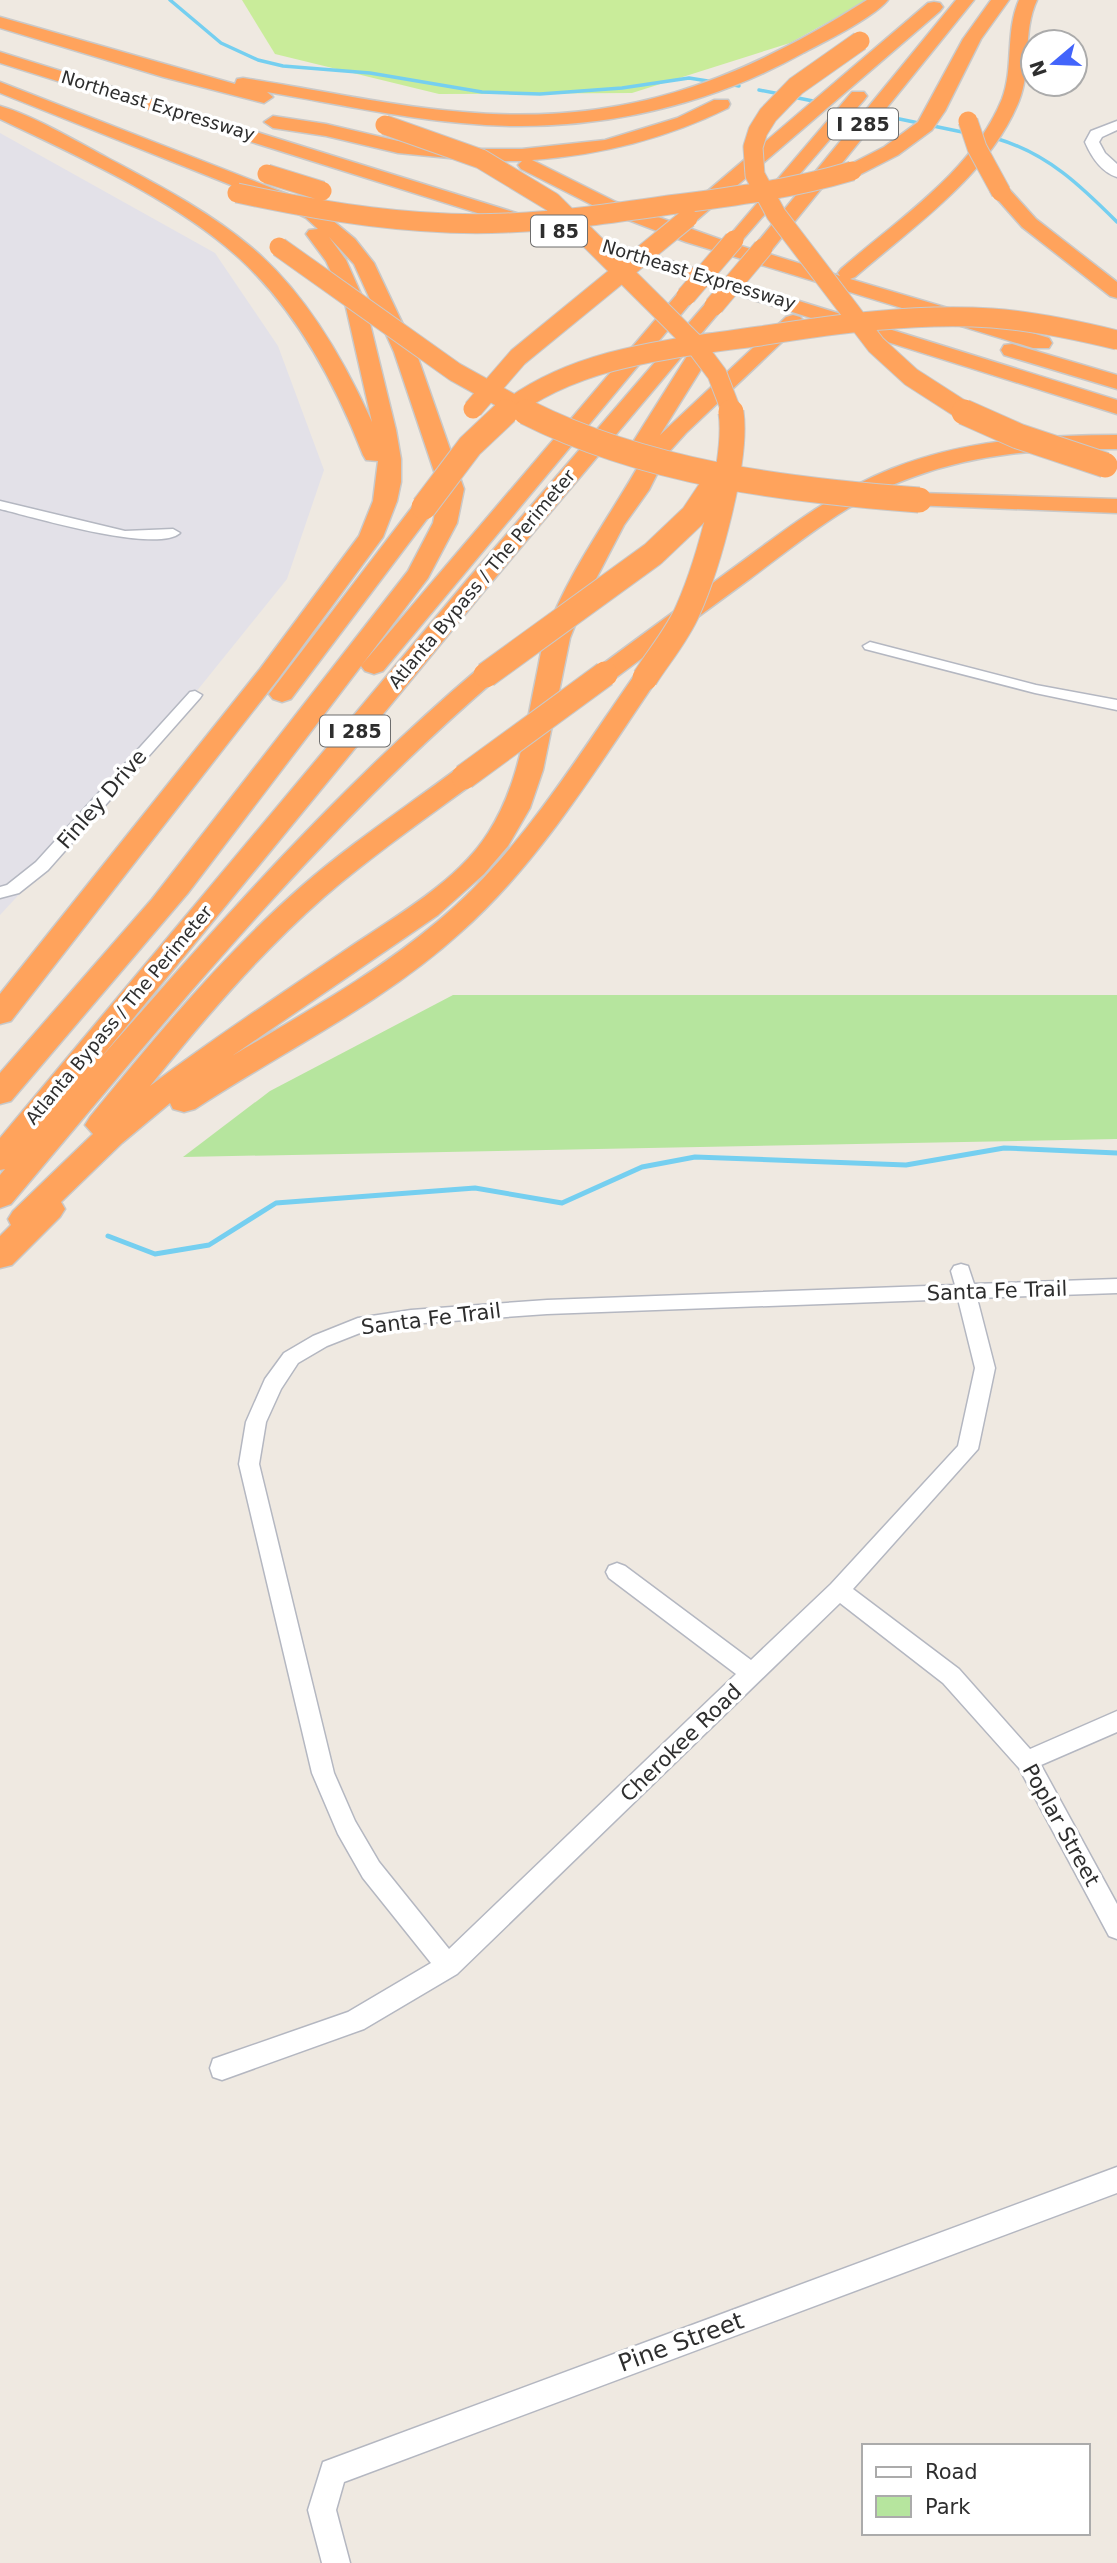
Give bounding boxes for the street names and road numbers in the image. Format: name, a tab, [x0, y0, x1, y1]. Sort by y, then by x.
street label: Northeast Expressway	[59, 66, 258, 145]
road number: I 285	[828, 108, 898, 140]
road number: I 85	[531, 216, 587, 246]
street label: Northeast Expressway	[600, 235, 799, 314]
street label: Atlanta Bypass / The Perimeter	[384, 465, 580, 692]
road number: I 285	[320, 716, 390, 746]
street label: Finley Drive	[52, 745, 152, 853]
street label: Atlanta Bypass / The Perimeter	[21, 901, 217, 1128]
street label: Santa Fe Trail	[926, 1277, 1068, 1305]
street label: Santa Fe Trail	[360, 1299, 502, 1339]
street label: Cherokee Road	[616, 1679, 746, 1807]
street label: Poplar Street	[1018, 1760, 1104, 1890]
street label: Pine Street	[615, 2306, 747, 2378]

